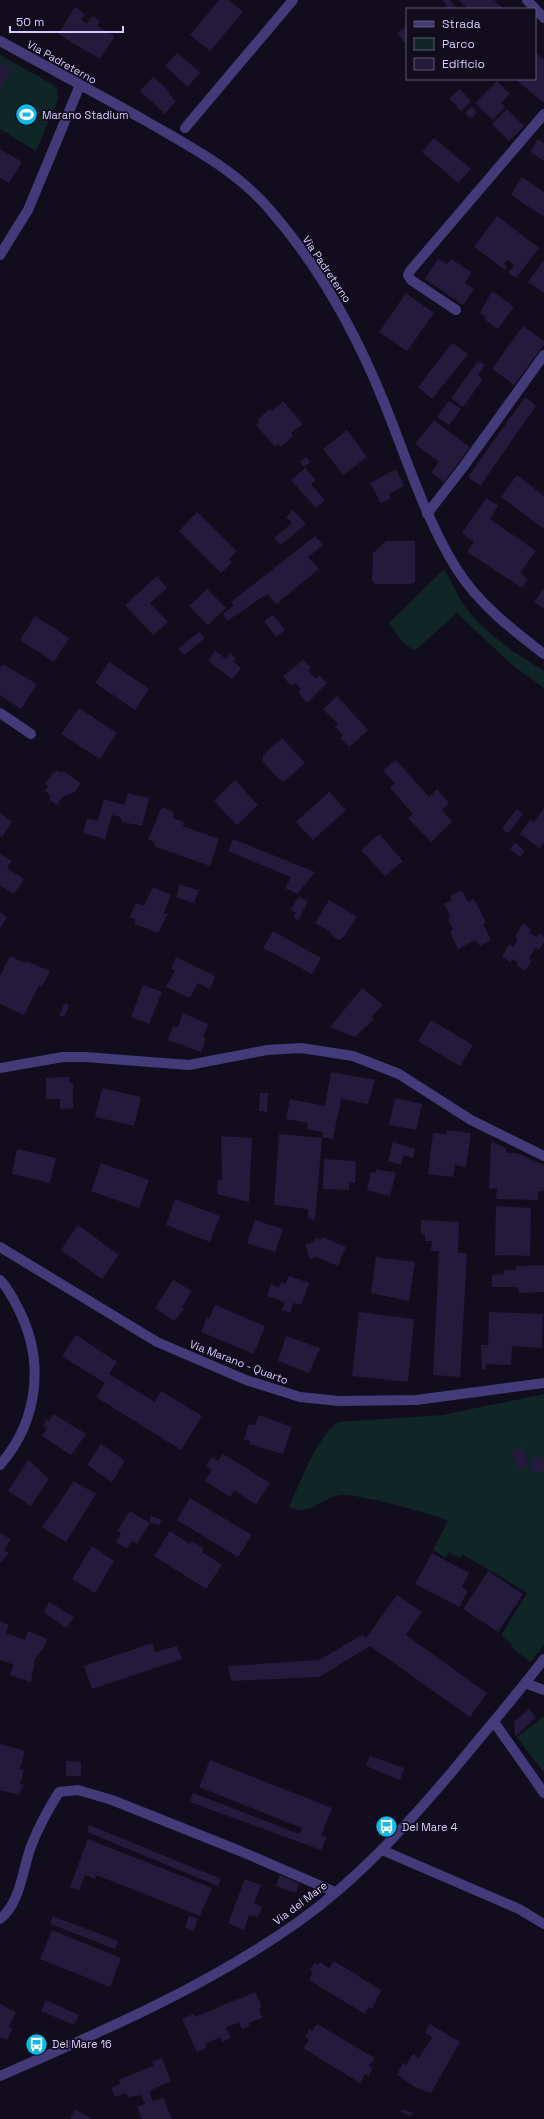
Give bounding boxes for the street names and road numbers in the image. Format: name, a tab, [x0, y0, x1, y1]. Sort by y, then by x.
street label: Via Padreterno	[25, 37, 100, 87]
street label: Via Padreterno	[299, 233, 355, 305]
street label: Via Marano - Quarto	[188, 1337, 291, 1387]
street label: Via del Mare	[270, 1878, 330, 1928]

